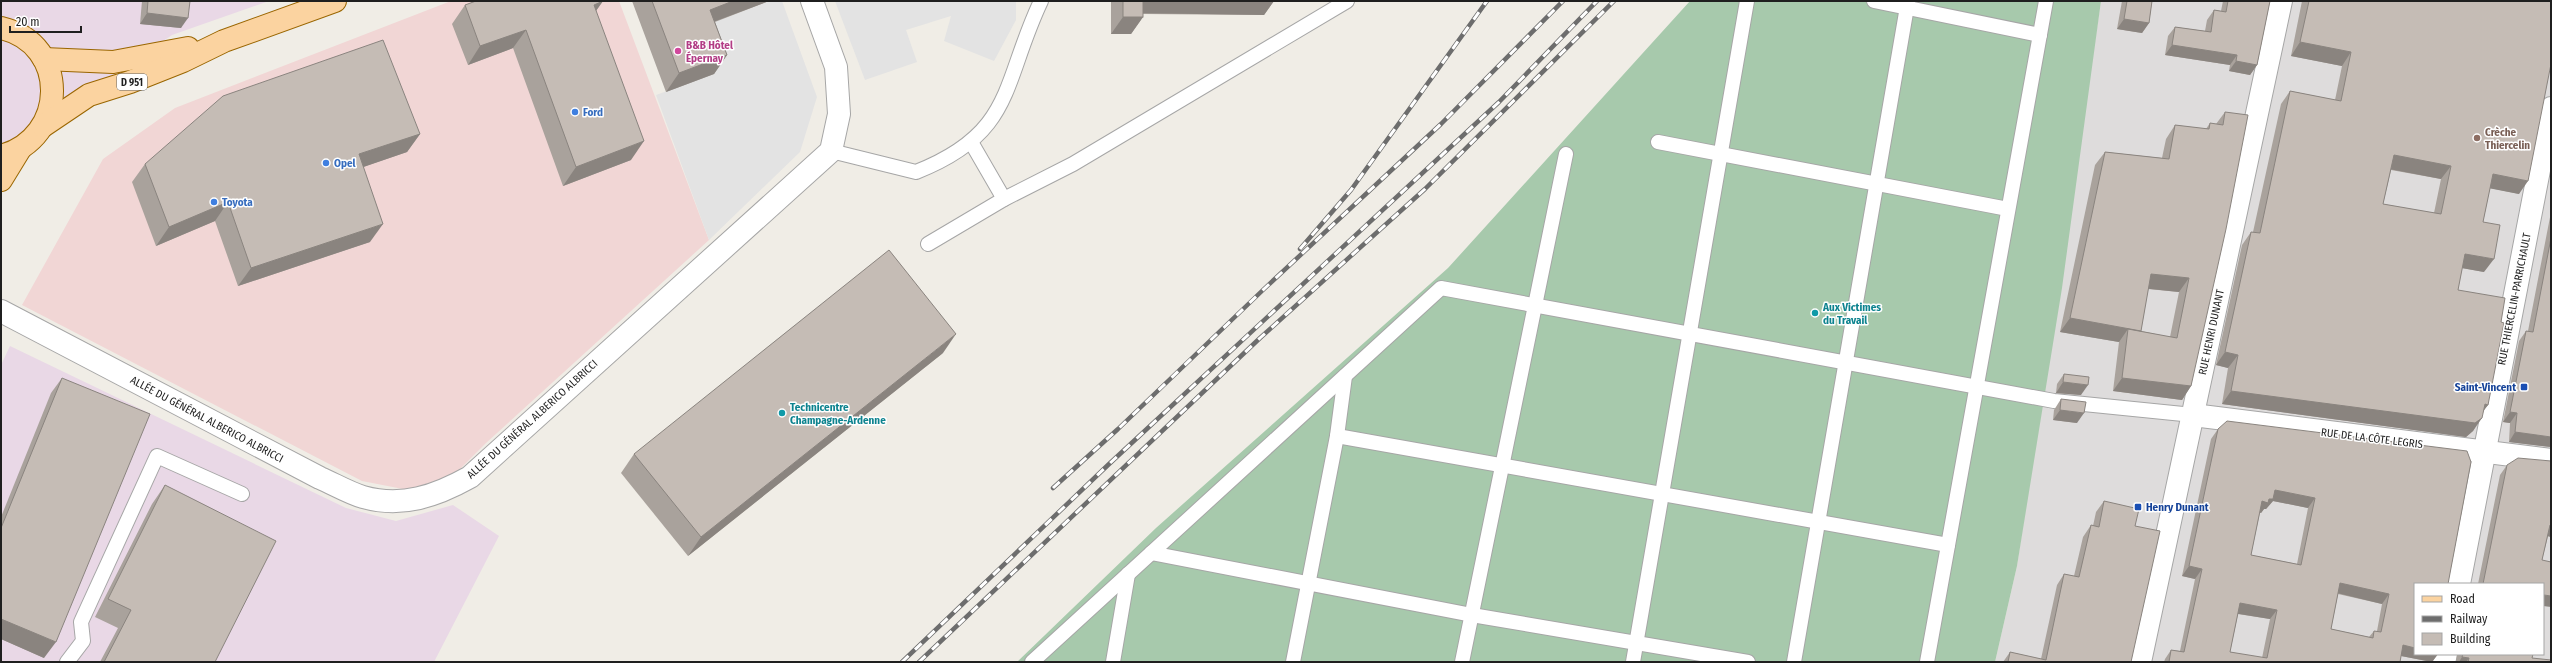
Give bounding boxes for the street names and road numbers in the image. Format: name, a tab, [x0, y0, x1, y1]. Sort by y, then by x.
road number: D 951	[117, 74, 147, 90]
street label: RUE THIERCELIN-PARRICHAULT	[2495, 231, 2534, 366]
street label: RUE HENRI DUNANT	[2196, 287, 2227, 376]
street label: ALLÉE DU GÉNÉRAL ALBERICO ALBRICCI	[464, 356, 600, 482]
street label: ALLÉE DU GÉNÉRAL ALBERICO ALBRICCI	[128, 373, 286, 465]
street label: RUE DE LA CÔTE LEGRIS	[2320, 425, 2424, 451]

